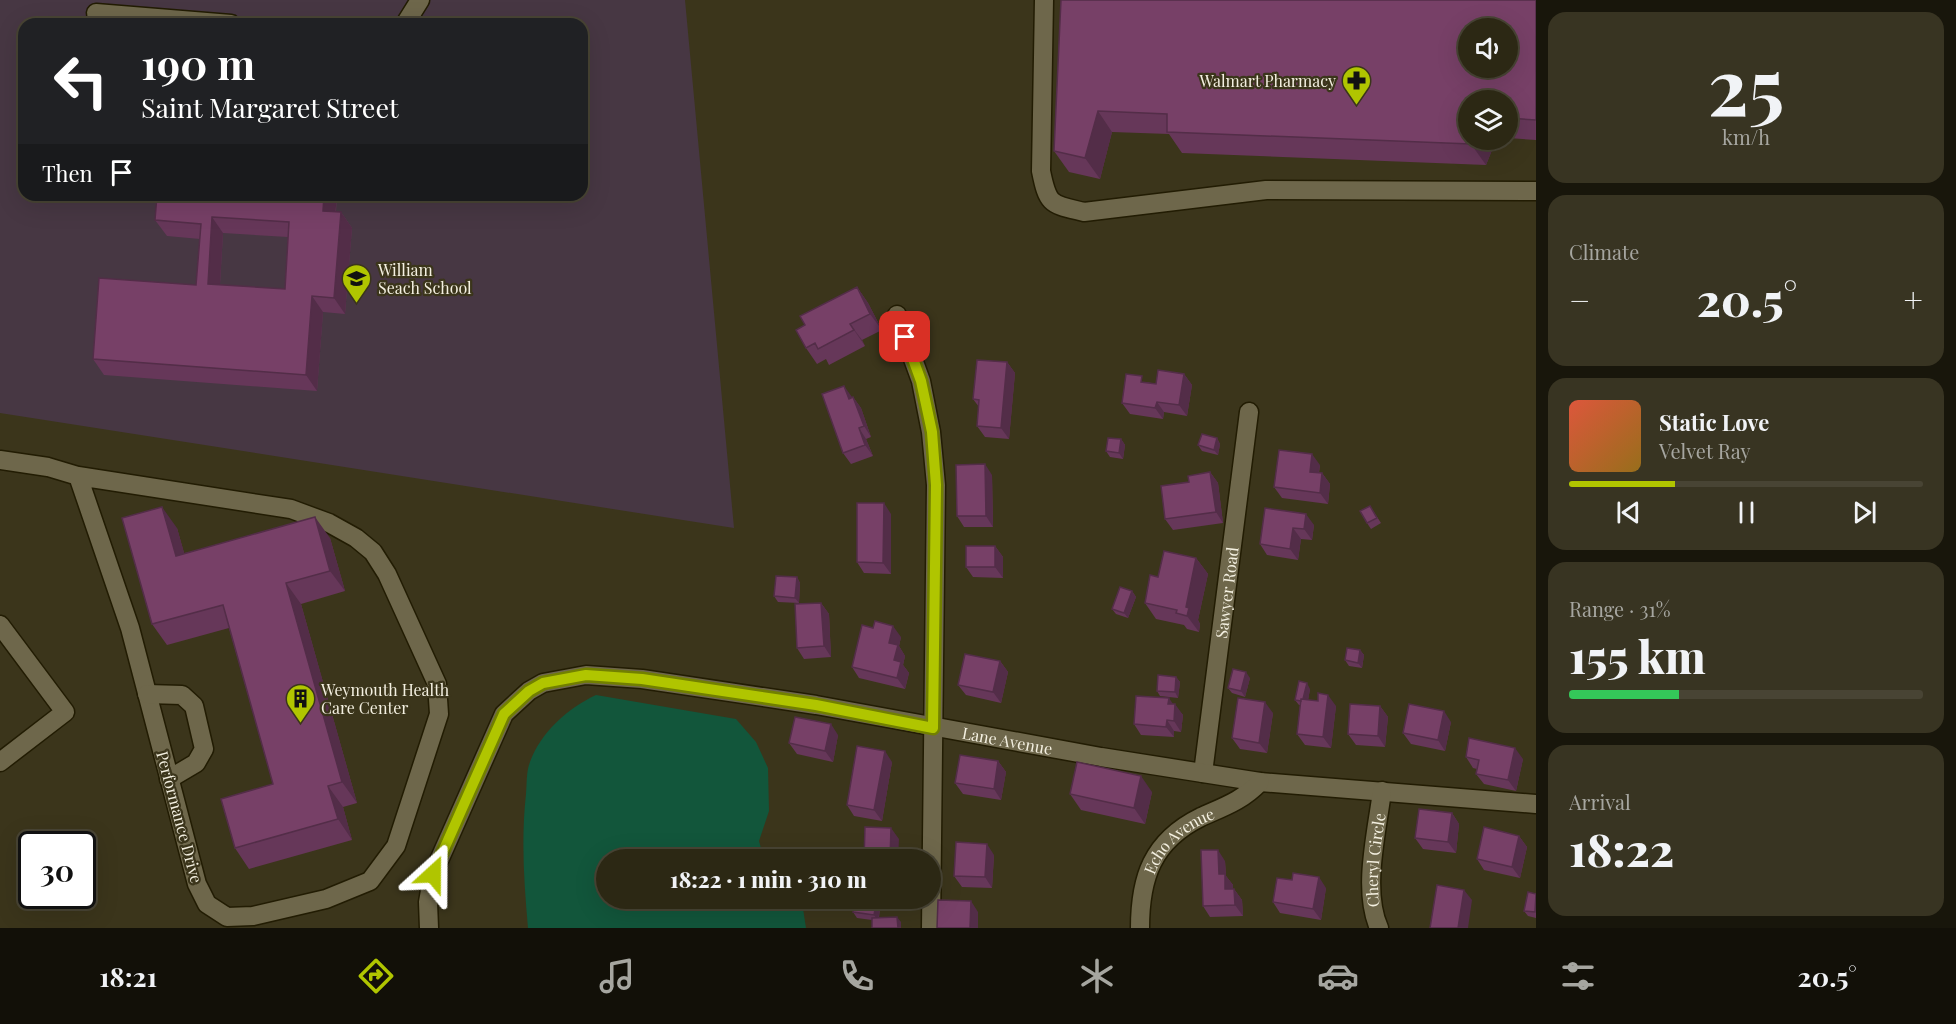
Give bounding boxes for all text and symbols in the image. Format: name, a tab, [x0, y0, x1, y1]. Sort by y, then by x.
map controls	[1458, 18, 1518, 150]
button: sound	[1458, 18, 1518, 78]
text: 25	[1708, 32, 1784, 136]
text: 190 m	[141, 35, 255, 91]
icon: left	[42, 42, 120, 120]
pharmacy icon: Walmart Pharmacy	[1341, 64, 1373, 106]
place label: Walmart Pharmacy	[1198, 70, 1336, 91]
text: Saint Margaret Street	[141, 89, 399, 125]
button: layers	[1458, 90, 1518, 150]
text: km/h	[1722, 123, 1770, 150]
icon: arrive	[105, 156, 138, 189]
text: Then	[42, 158, 93, 188]
text: Climate	[1569, 238, 1639, 265]
place label: William Seach School	[377, 259, 472, 298]
school or university icon: William Seach School	[341, 262, 373, 304]
text: 20.5°	[1697, 268, 1797, 328]
text: −	[1569, 277, 1590, 321]
text: +	[1904, 277, 1923, 321]
pin	[879, 311, 930, 362]
icon: arrive	[888, 320, 921, 353]
text: Static Love	[1659, 407, 1769, 437]
text: Velvet Ray	[1659, 437, 1751, 464]
icon: previous	[1612, 496, 1645, 529]
icon: pause	[1730, 496, 1763, 529]
icon: next	[1848, 496, 1881, 529]
street label: Sawyer Road	[1210, 545, 1242, 639]
text: Range · 31%	[1569, 595, 1671, 622]
text: 155 km	[1569, 625, 1706, 685]
place label: Weymouth Health Care Center	[320, 679, 450, 718]
building icon: Weymouth Health Care Center	[284, 682, 316, 724]
street label: Lane Avenue	[961, 721, 1054, 758]
street label: Performance Drive	[152, 749, 208, 885]
text: Arrival	[1569, 788, 1631, 815]
street label: Echo Avenue	[1138, 802, 1217, 877]
street label: Cheryl Circle	[1361, 811, 1389, 909]
text: 18:22	[1569, 818, 1674, 878]
speed limit sign: 30	[18, 831, 96, 909]
position arrow	[401, 842, 465, 906]
text: 18:22 · 1 min · 310 m	[670, 864, 867, 894]
icon: directions	[355, 955, 397, 997]
icon: music	[596, 955, 638, 997]
icon: phone	[836, 955, 878, 997]
icon: climate	[1076, 955, 1118, 997]
icon: car	[1317, 955, 1359, 997]
icon: filters	[1557, 955, 1599, 997]
text: 18:21	[99, 958, 157, 994]
text: 20.5°	[1798, 958, 1857, 994]

